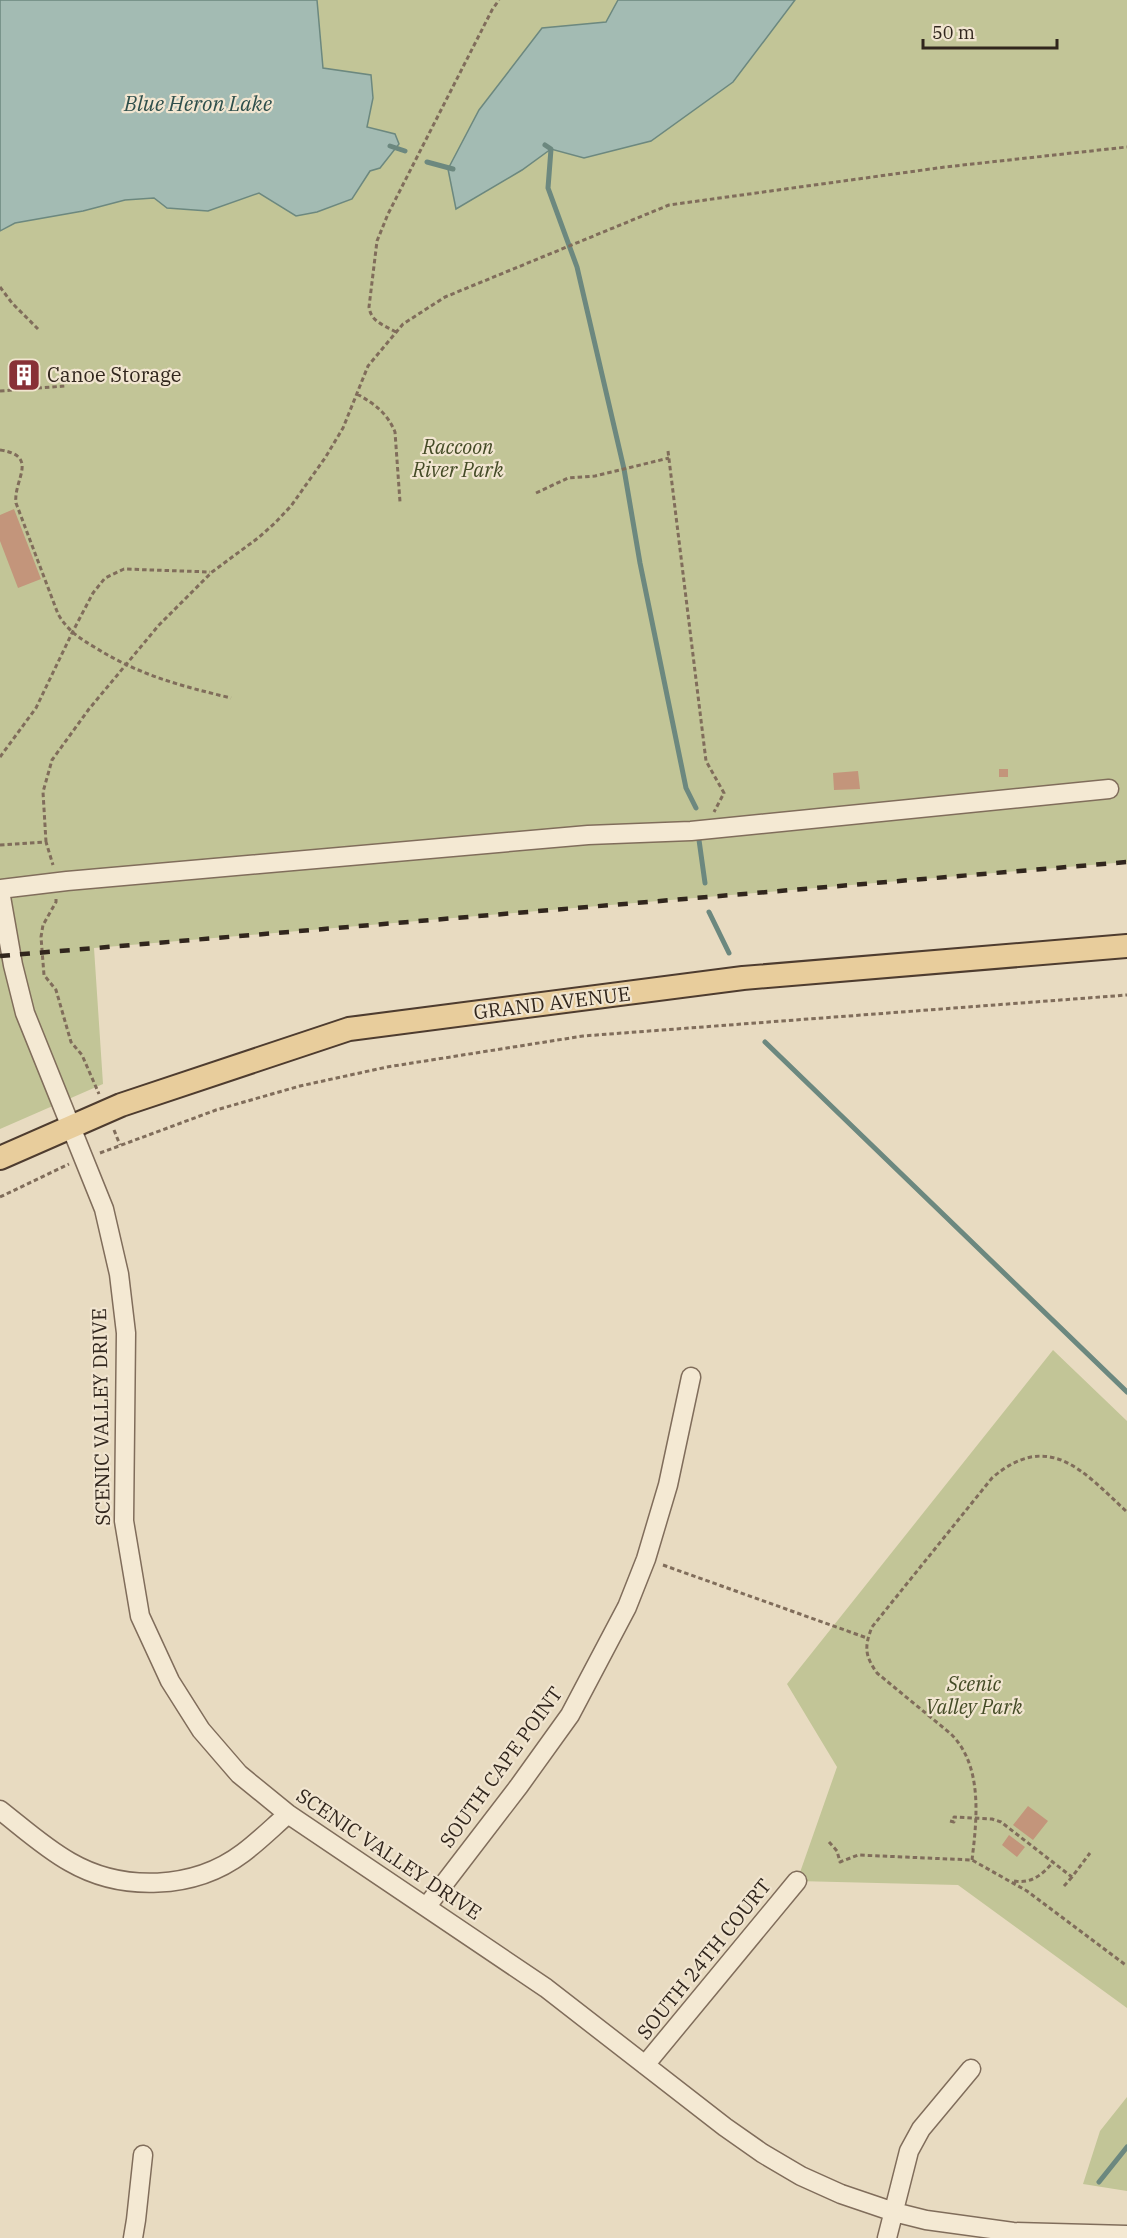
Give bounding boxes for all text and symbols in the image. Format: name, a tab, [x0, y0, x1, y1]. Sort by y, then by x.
scale bar	[923, 12, 1056, 50]
text: 50 m	[932, 21, 975, 44]
water label: Blue Heron Lake	[123, 89, 273, 117]
building icon: Canoe Storage	[6, 357, 42, 393]
place label: Canoe Storage	[47, 361, 182, 388]
park label: Raccoon River Park	[412, 433, 504, 483]
street label: GRAND AVENUE	[472, 979, 632, 1026]
street label: SCENIC VALLEY DRIVE	[85, 1308, 116, 1526]
park label: Scenic Valley Park	[925, 1670, 1023, 1720]
street label: SOUTH CAPE POINT	[433, 1681, 568, 1853]
street label: SCENIC VALLEY DRIVE	[291, 1782, 487, 1926]
street label: SOUTH 24TH COURT	[630, 1873, 777, 2045]

